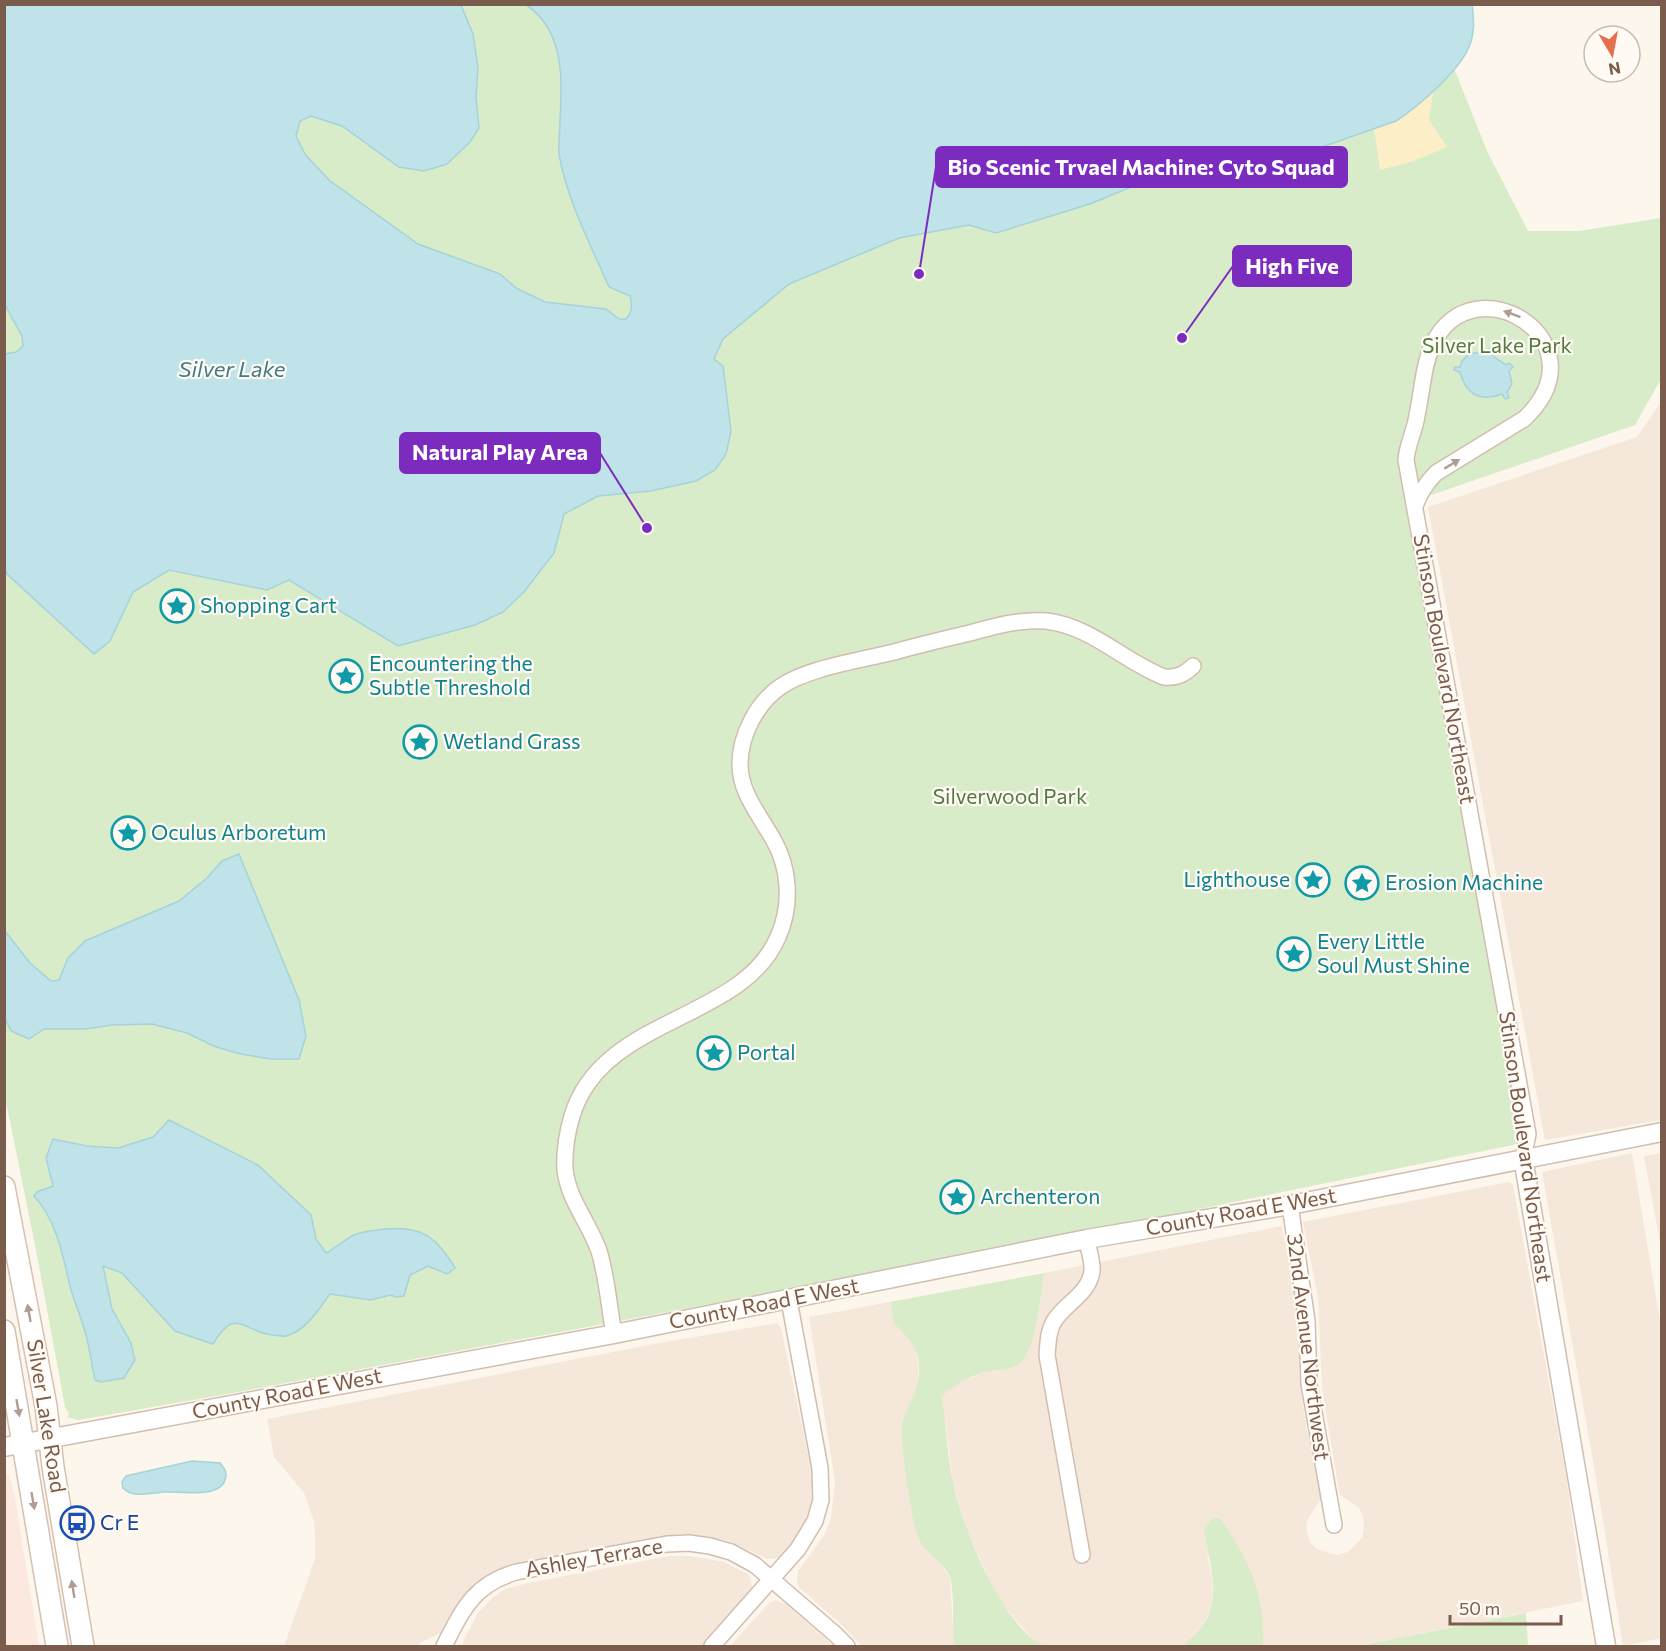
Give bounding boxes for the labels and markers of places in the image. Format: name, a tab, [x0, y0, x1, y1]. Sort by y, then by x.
callout: Bio Scenic Trvael Machine: Cyto Squad	[936, 147, 1347, 187]
callout: High Five	[1233, 246, 1351, 286]
callout: Natural Play Area	[400, 433, 600, 473]
place icon: Shopping Cart	[159, 588, 195, 624]
place label: Shopping Cart	[200, 592, 337, 617]
place label: Encountering the Subtle Threshold	[369, 650, 533, 699]
place icon: Encountering the Subtle Threshold	[328, 658, 364, 694]
place icon: Wetland Grass	[402, 724, 438, 760]
place label: Wetland Grass	[443, 728, 581, 753]
place icon: Oculus Arboretum	[110, 815, 146, 851]
place label: Oculus Arboretum	[151, 819, 326, 844]
place icon: Lighthouse	[1295, 862, 1331, 898]
place icon: Erosion Machine	[1344, 865, 1380, 901]
place label: Lighthouse	[1184, 866, 1290, 891]
place label: Erosion Machine	[1385, 869, 1543, 894]
place label: Every Little Soul Must Shine	[1317, 928, 1470, 977]
place icon: Every Little Soul Must Shine	[1276, 936, 1312, 972]
place icon: Portal	[696, 1035, 732, 1071]
place label: Portal	[737, 1039, 796, 1064]
place icon: Archenteron	[939, 1179, 975, 1215]
place label: Archenteron	[980, 1183, 1100, 1208]
bus stop icon: Cr E	[59, 1505, 95, 1541]
place label: Cr E	[100, 1509, 139, 1534]

